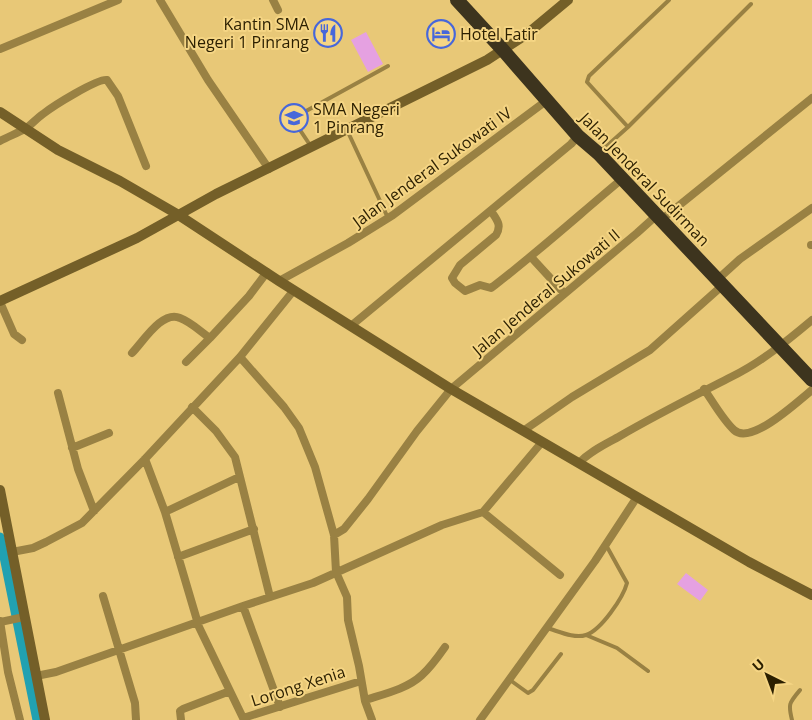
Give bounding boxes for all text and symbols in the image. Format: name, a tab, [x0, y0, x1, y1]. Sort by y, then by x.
place label: Kantin SMA Negeri 1 Pinrang	[185, 13, 310, 53]
restaurant icon: Kantin SMA Negeri 1 Pinrang	[313, 18, 343, 48]
hotel icon: Hotel Fatir	[426, 19, 456, 49]
place label: Hotel Fatir	[460, 23, 538, 45]
place label: SMA Negeri 1 Pinrang	[313, 98, 400, 138]
street label: Jalan Jenderal Sukowati IV	[346, 102, 516, 233]
school or university icon: SMA Negeri 1 Pinrang	[279, 103, 309, 133]
street label: Jalan Jenderal Sudirman	[574, 106, 715, 251]
street label: Jalan Jenderal Sukowati II	[466, 224, 624, 362]
north arrow	[742, 650, 792, 700]
text: U	[748, 654, 768, 676]
street label: Lorong Xenia	[248, 660, 348, 712]

